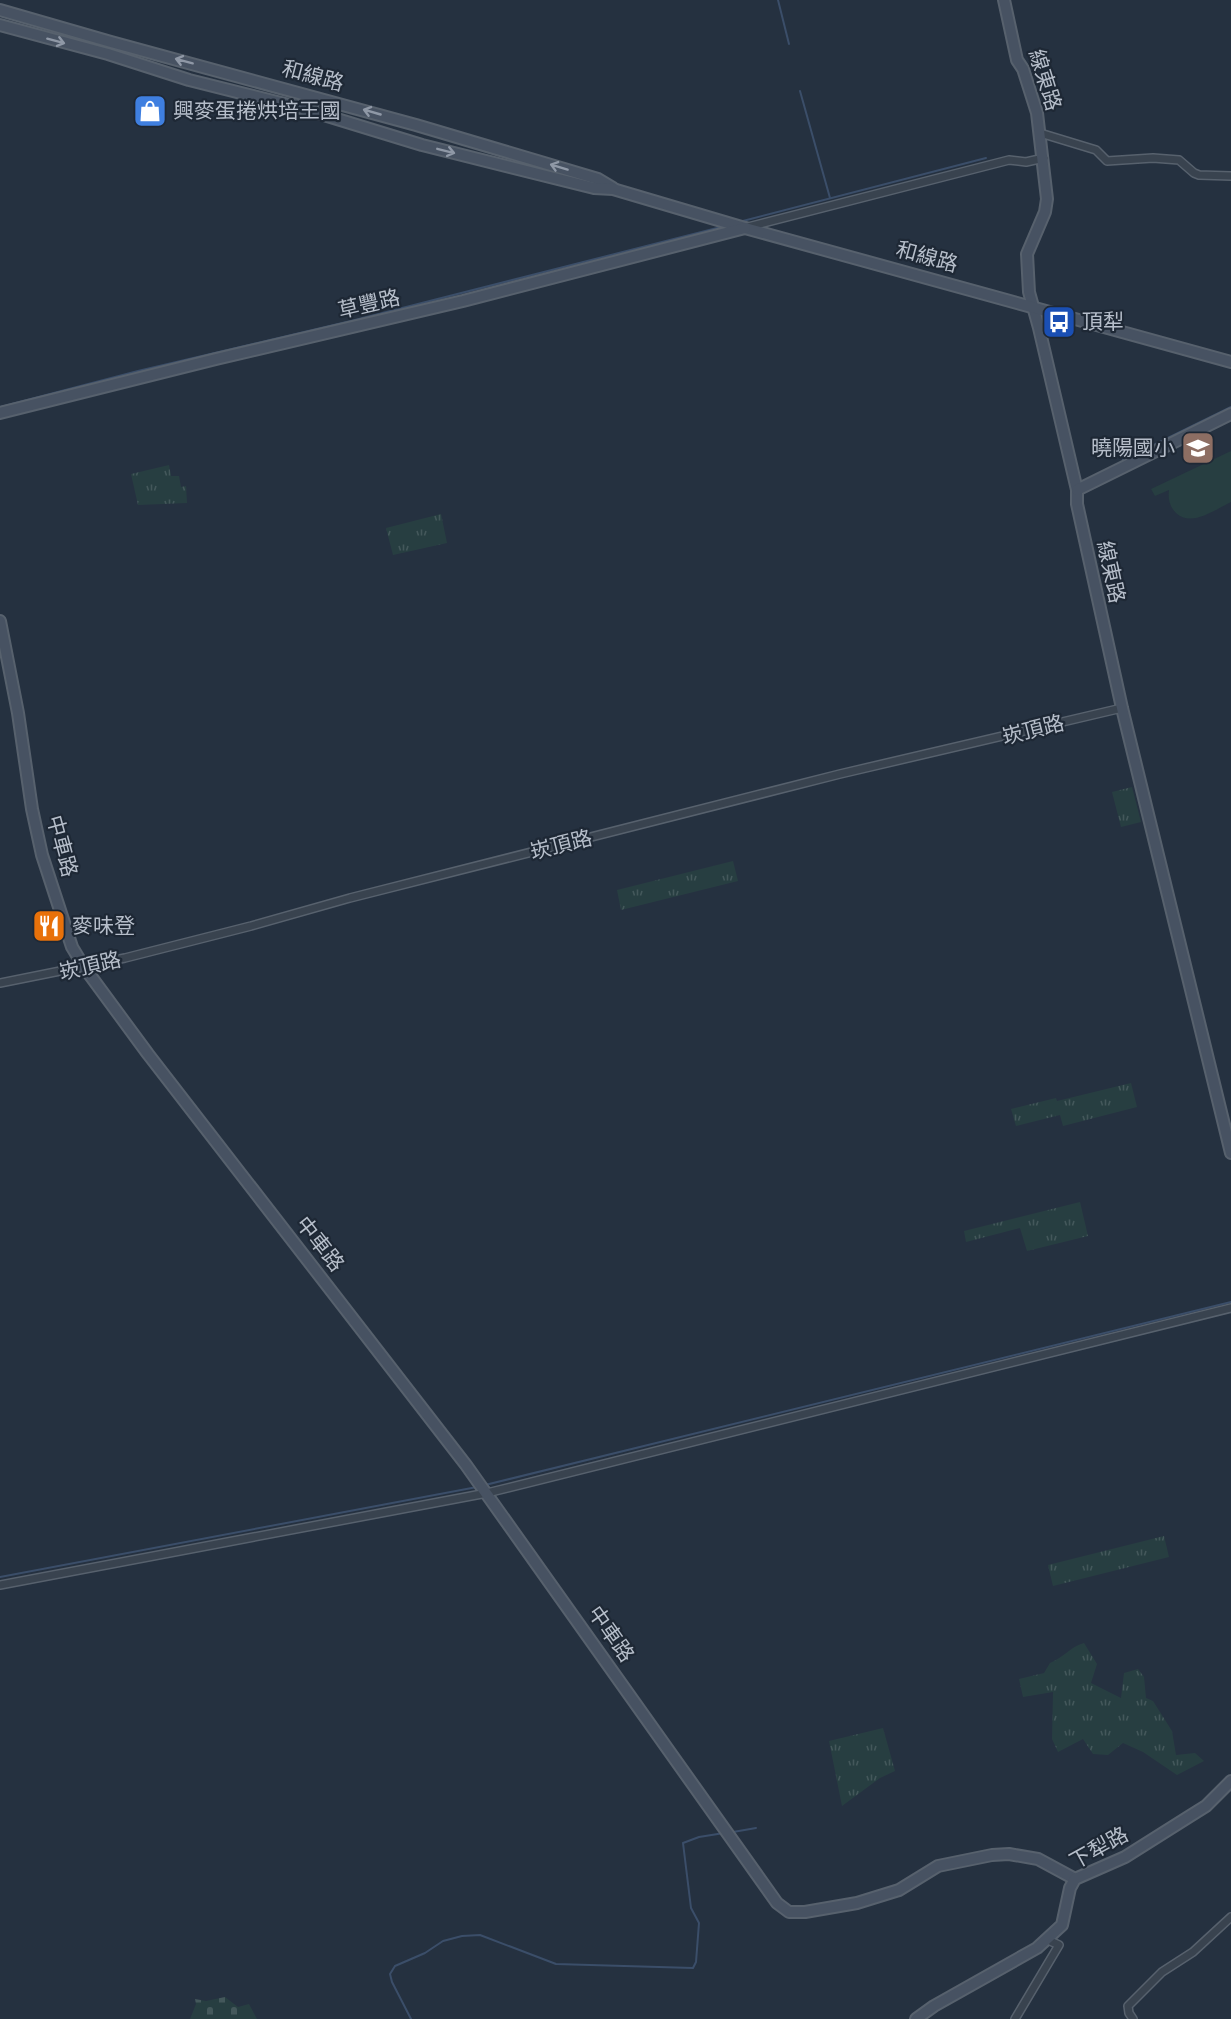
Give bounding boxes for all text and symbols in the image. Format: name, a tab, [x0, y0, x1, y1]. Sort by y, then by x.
one-way arrow	[47, 35, 66, 47]
street label: 線東路	[1025, 46, 1068, 113]
street label: 和線路	[280, 54, 347, 95]
one-way arrow	[175, 55, 194, 67]
shop icon: 興麥蛋捲烘培王國	[132, 93, 168, 129]
place label: 興麥蛋捲烘培王國	[173, 97, 341, 122]
one-way arrow	[363, 106, 382, 117]
one-way arrow	[436, 145, 455, 157]
one-way arrow	[550, 161, 569, 172]
street label: 和線路	[894, 235, 961, 276]
street label: 草豐路	[335, 283, 402, 322]
bus stop icon: 頂犁	[1041, 304, 1077, 340]
place label: 頂犁	[1082, 308, 1124, 333]
school or university icon: 曉陽國小	[1180, 430, 1216, 466]
place label: 曉陽國小	[1091, 434, 1175, 459]
street label: 線東路	[1094, 538, 1131, 605]
street label: 崁頂路	[999, 709, 1066, 748]
street label: 中車路	[43, 812, 84, 879]
street label: 崁頂路	[527, 824, 594, 863]
restaurant icon: 麥味登	[31, 908, 67, 944]
place label: 麥味登	[72, 912, 135, 937]
street label: 崁頂路	[56, 945, 123, 984]
street label: 中車路	[292, 1211, 350, 1276]
street label: 中車路	[584, 1600, 641, 1666]
street label: 下犁路	[1065, 1820, 1132, 1873]

